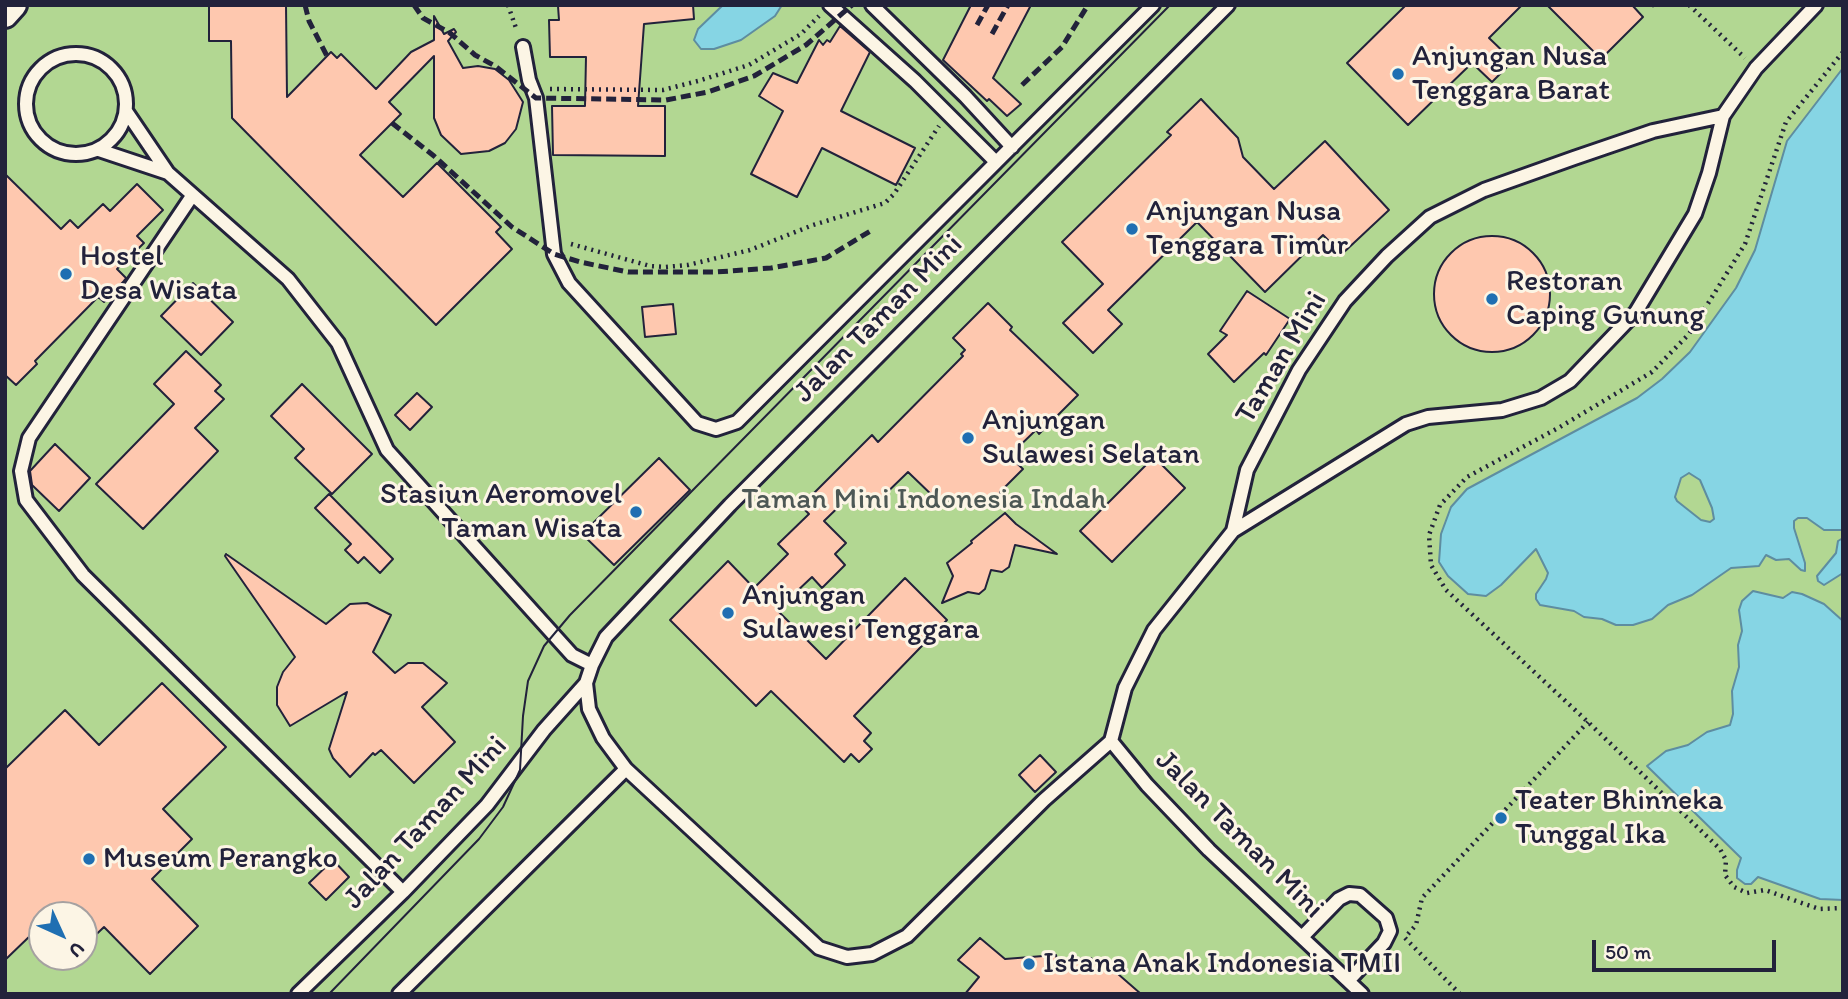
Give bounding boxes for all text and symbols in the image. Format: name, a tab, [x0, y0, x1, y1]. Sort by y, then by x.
place label: Anjungan Nusa Tenggara Barat	[1412, 39, 1610, 110]
marker: Anjungan Nusa Tenggara Barat	[1390, 66, 1406, 82]
place label: Anjungan Nusa Tenggara Timur	[1146, 194, 1348, 264]
marker: Anjungan Nusa Tenggara Timur	[1124, 221, 1140, 237]
street label: Jalan Taman Mini	[787, 227, 971, 411]
place label: Hostel Desa Wisata	[80, 239, 237, 310]
place label: Restoran Caping Gunung	[1506, 264, 1705, 334]
marker: Hostel Desa Wisata	[58, 266, 74, 282]
street label: Taman Mini	[1228, 285, 1336, 431]
marker: Restoran Caping Gunung	[1484, 291, 1500, 307]
place label: Anjungan Sulawesi Selatan	[982, 403, 1200, 474]
marker: Anjungan Sulawesi Selatan	[960, 430, 976, 446]
place label: Stasiun Aeromovel Taman Wisata	[380, 477, 622, 548]
park label: Taman Mini Indonesia Indah	[742, 482, 1106, 518]
marker: Stasiun Aeromovel Taman Wisata	[628, 504, 644, 520]
place label: Anjungan Sulawesi Tenggara	[742, 578, 980, 648]
marker: Anjungan Sulawesi Tenggara	[720, 605, 736, 621]
street label: Jalan Taman Mini	[337, 729, 515, 917]
street label: Jalan Taman Mini	[1147, 743, 1331, 927]
place label: Teater Bhinneka Tunggal Ika	[1515, 783, 1723, 854]
marker: Teater Bhinneka Tunggal Ika	[1493, 810, 1509, 826]
place label: Museum Perangko	[103, 841, 338, 877]
marker: Museum Perangko	[81, 851, 97, 867]
north arrow	[28, 901, 98, 971]
scale bar	[1596, 926, 1780, 970]
text: U	[64, 937, 89, 962]
text: 50 m	[1605, 939, 1651, 964]
place label: Istana Anak Indonesia TMII	[1043, 946, 1401, 982]
marker: Istana Anak Indonesia TMII	[1021, 956, 1037, 972]

